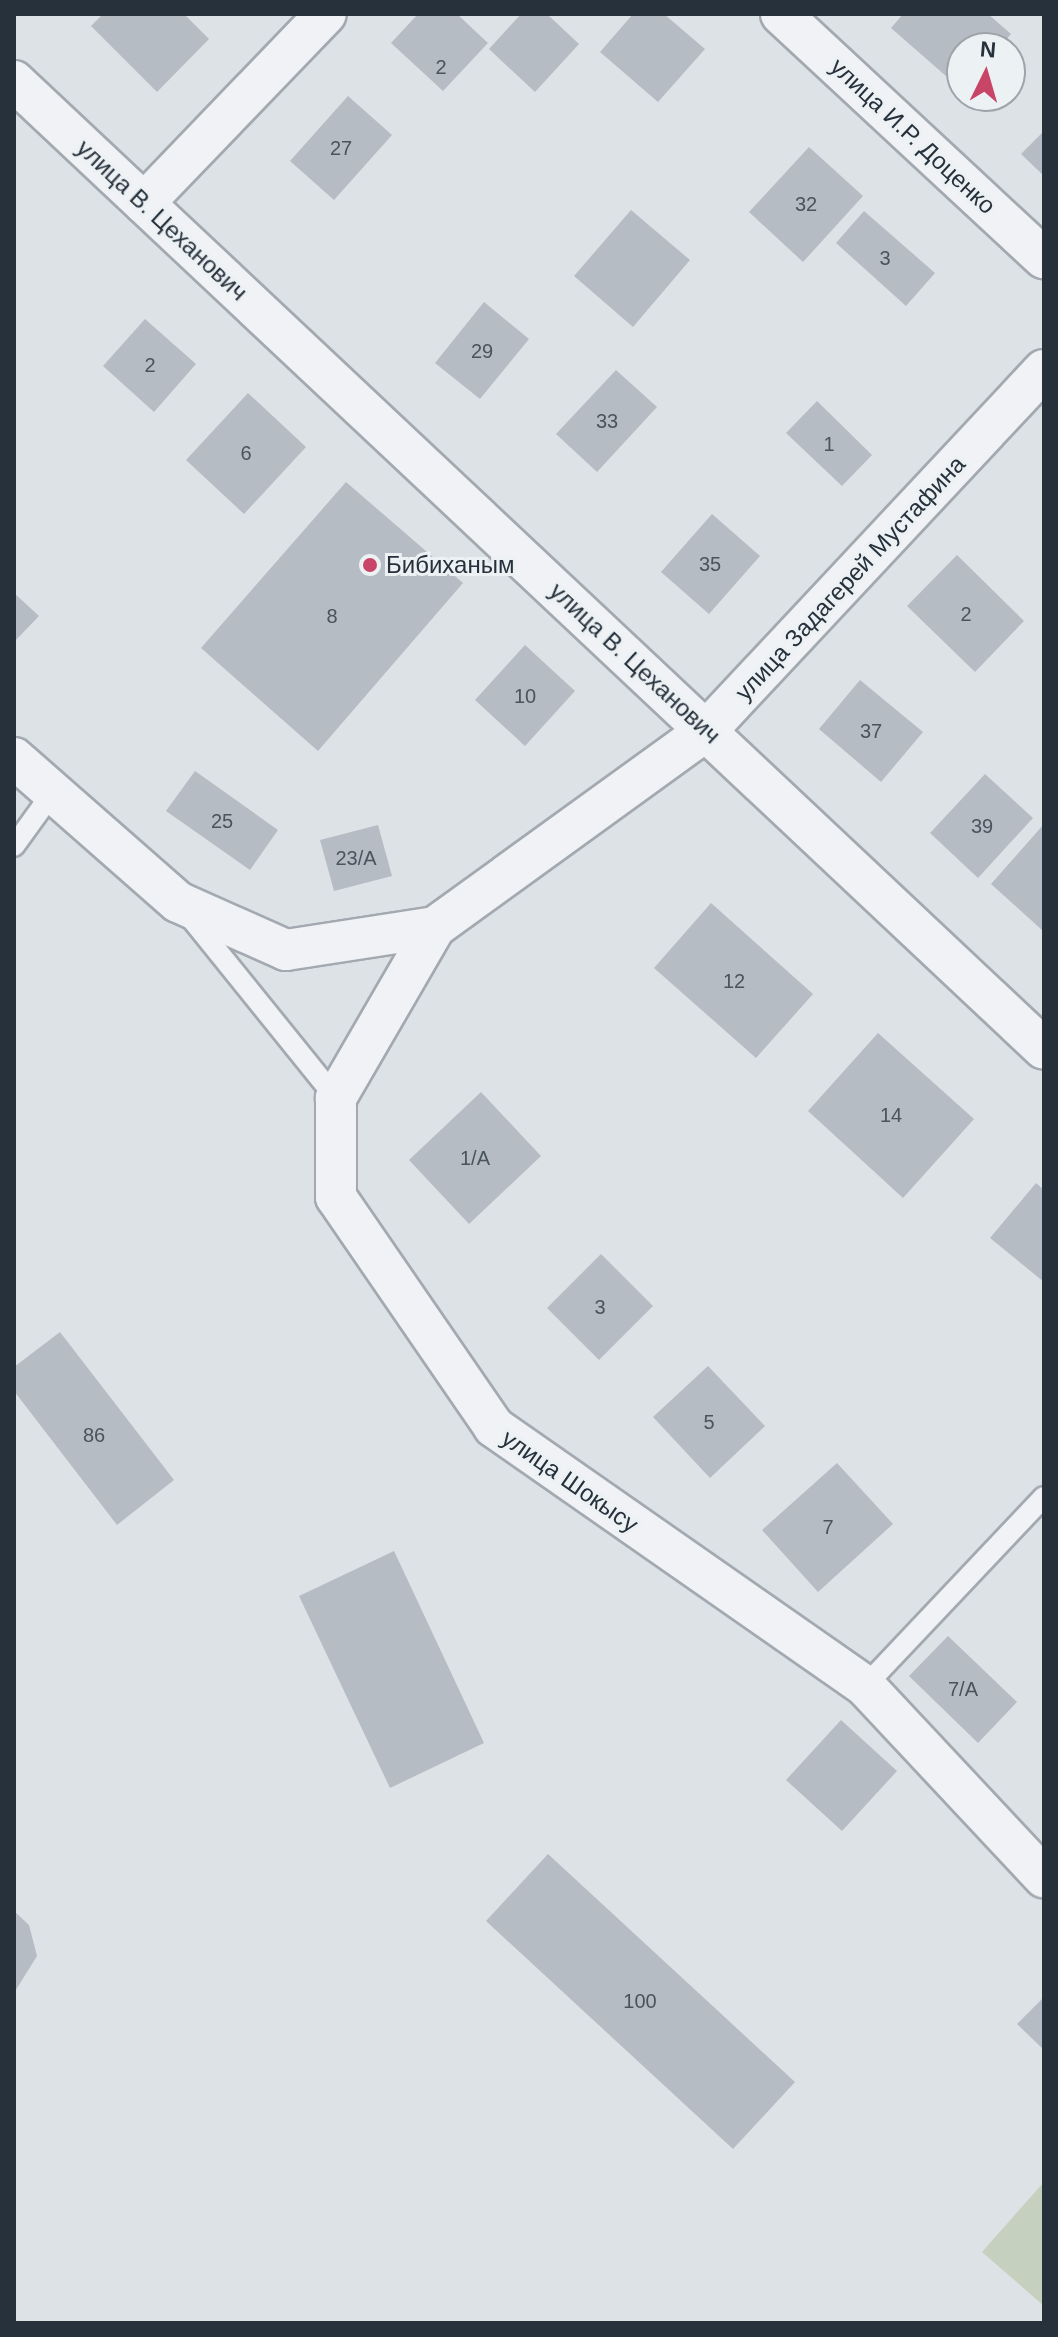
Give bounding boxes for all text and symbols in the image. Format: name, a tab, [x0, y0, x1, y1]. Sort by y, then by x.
north arrow	[946, 32, 1026, 112]
text: N	[979, 36, 997, 63]
street label: улица И.Р. Доценко	[824, 52, 1002, 220]
house number: 2	[435, 55, 447, 79]
street label: улица В. Цеханович	[71, 133, 253, 307]
house number: 27	[330, 136, 352, 160]
house number: 32	[795, 192, 817, 216]
house number: 3	[879, 246, 891, 270]
house number: 29	[471, 339, 493, 363]
house number: 2	[144, 353, 156, 377]
house number: 33	[596, 409, 618, 433]
house number: 1	[823, 432, 835, 456]
house number: 6	[240, 441, 252, 465]
street label: улица Задагерей Мустафина	[729, 450, 971, 706]
place label: Бибиханым	[386, 551, 514, 579]
house number: 35	[699, 552, 721, 576]
marker: Бибиханым	[361, 556, 379, 574]
street label: улица В. Цеханович	[544, 576, 726, 750]
house number: 2	[960, 602, 972, 626]
house number: 8	[326, 604, 338, 628]
house number: 10	[514, 684, 536, 708]
house number: 37	[860, 719, 882, 743]
house number: 25	[211, 809, 233, 833]
house number: 39	[971, 814, 993, 838]
house number: 23/А	[335, 846, 377, 870]
house number: 12	[723, 969, 745, 993]
house number: 14	[880, 1103, 902, 1127]
house number: 1/А	[460, 1146, 490, 1170]
house number: 3	[594, 1295, 606, 1319]
house number: 5	[703, 1410, 715, 1434]
house number: 86	[83, 1423, 105, 1447]
street label: улица Шокысу	[496, 1423, 644, 1539]
house number: 7	[822, 1515, 834, 1539]
house number: 7/А	[948, 1677, 978, 1701]
house number: 100	[623, 1989, 657, 2013]

